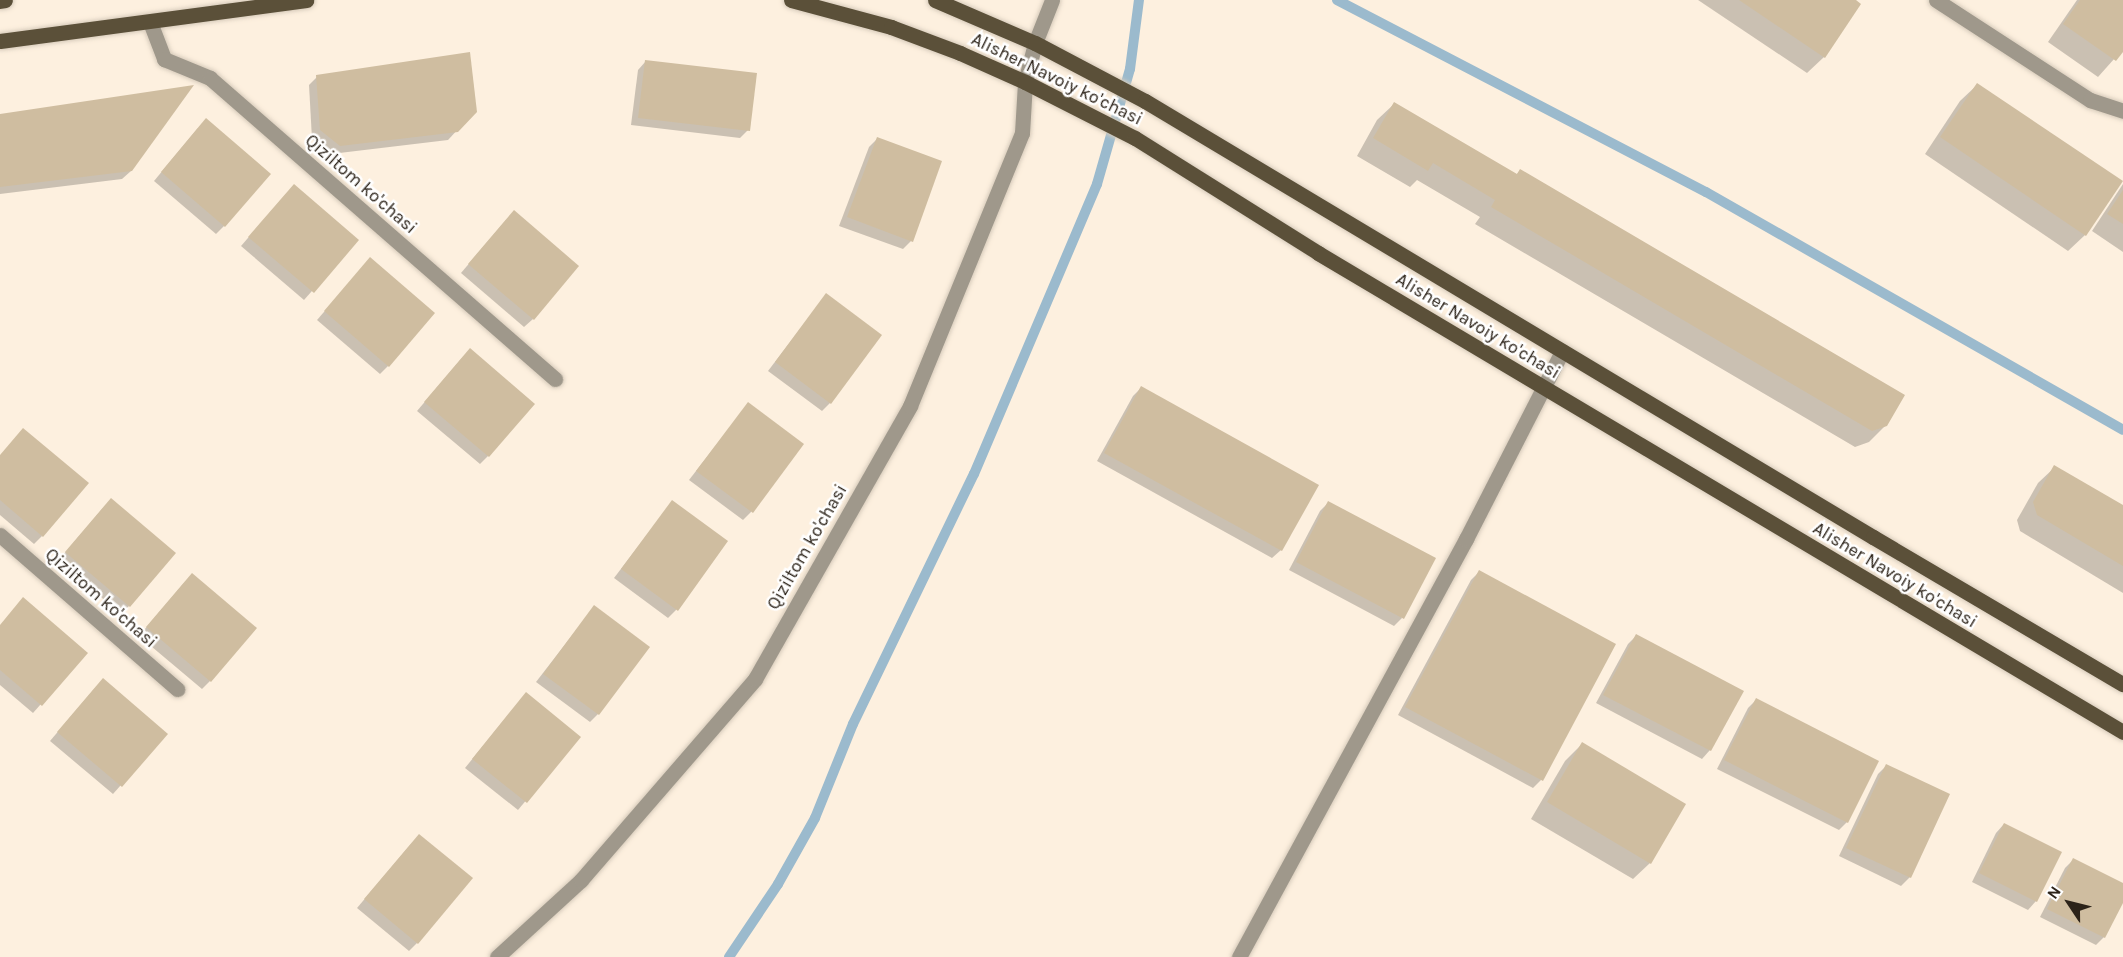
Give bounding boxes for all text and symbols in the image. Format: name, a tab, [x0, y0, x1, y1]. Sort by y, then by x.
street label: Alisher Navoiy ko'chasi	[968, 28, 1146, 130]
street label: Qiziltom ko'chasi	[301, 130, 421, 238]
street label: Alisher Navoiy ko'chasi	[1392, 268, 1564, 384]
street label: Qiziltom ko'chasi	[762, 481, 852, 613]
street label: Alisher Navoiy ko'chasi	[1809, 517, 1981, 633]
street label: Qiziltom ko'chasi	[41, 544, 161, 652]
north arrow	[2039, 873, 2099, 933]
text: N	[2043, 882, 2065, 903]

